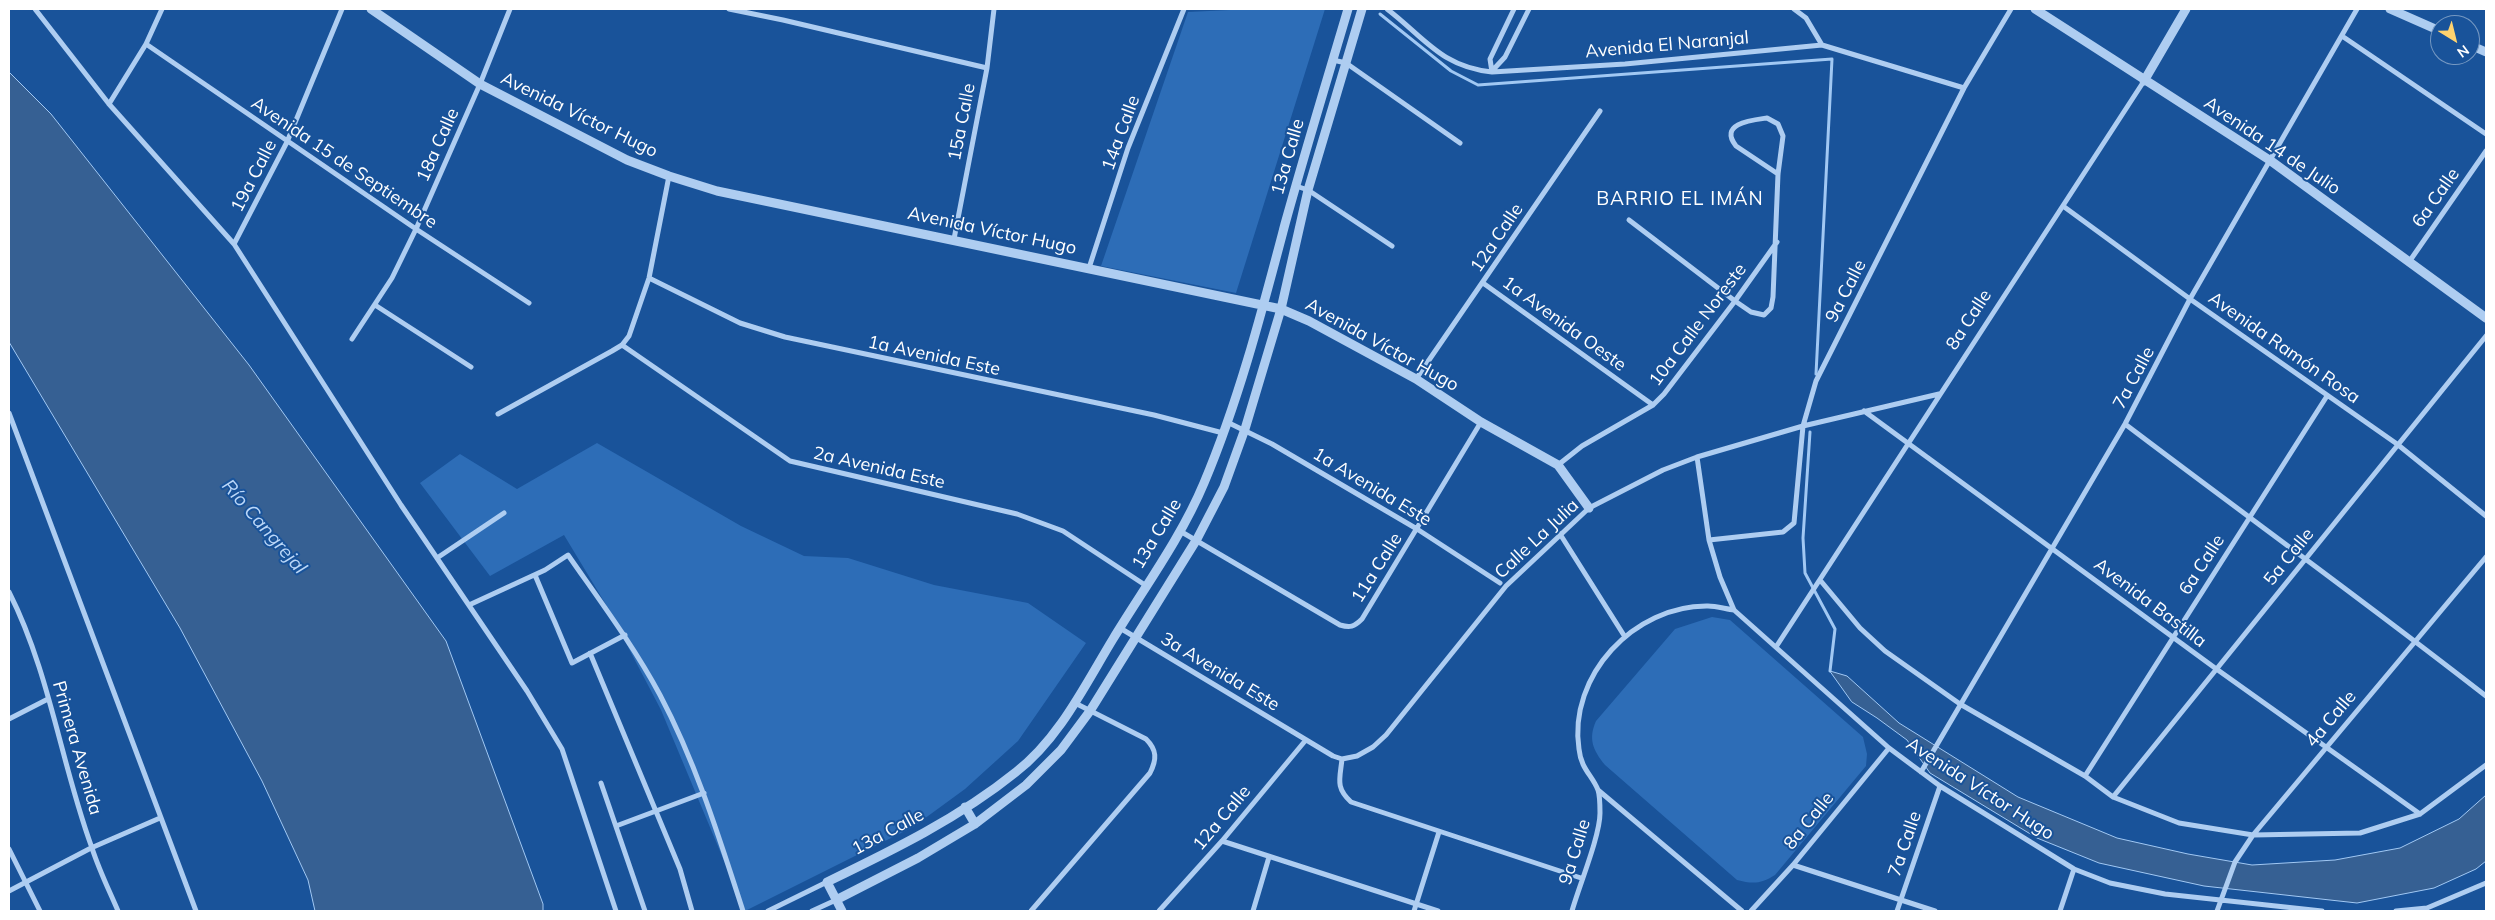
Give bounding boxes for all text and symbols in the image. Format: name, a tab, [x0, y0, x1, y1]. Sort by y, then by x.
north arrow	[2430, 15, 2480, 65]
street label: Avenida El Naranjal	[1584, 27, 1750, 63]
text: N	[2454, 41, 2473, 62]
street label: Avenida Víctor Hugo	[497, 68, 661, 162]
street label: 15a Calle	[944, 82, 980, 162]
street label: Avenida 14 de Julio	[2200, 92, 2344, 200]
street label: Avenida 15 de Septiembre	[247, 93, 441, 233]
street label: 14a Calle	[1097, 93, 1145, 173]
street label: 18a Calle	[412, 105, 464, 185]
street label: 13a Calle	[1267, 116, 1309, 198]
street label: 19a Calle	[227, 136, 281, 216]
street label: 6a Calle	[2408, 164, 2464, 232]
district label: BARRIO EL IMÁN	[1595, 188, 1765, 210]
street label: 12a Calle	[1466, 200, 1528, 276]
street label: Avenida Víctor Hugo	[906, 203, 1078, 259]
street label: 9a Calle	[1821, 256, 1871, 326]
street label: 10a Calle Noreste	[1645, 260, 1751, 390]
street label: 1a Avenida Oeste	[1498, 272, 1630, 376]
street label: 8a Calle	[1942, 286, 1996, 354]
street label: Avenida Ramón Rosa	[2204, 288, 2364, 408]
street label: Avenida Víctor Hugo	[1302, 294, 1462, 396]
street label: 1a Avenida Este	[866, 331, 1002, 381]
street label: 7a Calle	[2109, 343, 2159, 413]
street label: 2a Avenida Este	[811, 442, 947, 494]
street label: 1a Avenida Este	[1309, 443, 1435, 531]
water label: Río Cangrejal	[217, 475, 311, 579]
street label: 13a Calle	[1128, 495, 1186, 573]
street label: Calle La Julia	[1491, 495, 1583, 583]
street label: 5a Calle	[2259, 524, 2319, 590]
street label: 11a Calle	[1347, 529, 1407, 607]
street label: 6a Calle	[2175, 531, 2229, 599]
street label: Avenida Bastilla	[2090, 554, 2210, 652]
street label: 3a Avenida Este	[1157, 628, 1283, 716]
street label: Primera Avenida	[48, 679, 106, 817]
street label: 4a Calle	[2301, 686, 2361, 752]
street label: Avenida Víctor Hugo	[1902, 733, 2058, 845]
street label: 12a Calle	[1189, 781, 1255, 855]
street label: 8a Calle	[1779, 788, 1839, 854]
street label: 13a Calle	[848, 804, 928, 860]
street label: 7a Calle	[1884, 809, 1926, 879]
street label: 9a Calle	[1555, 817, 1595, 887]

